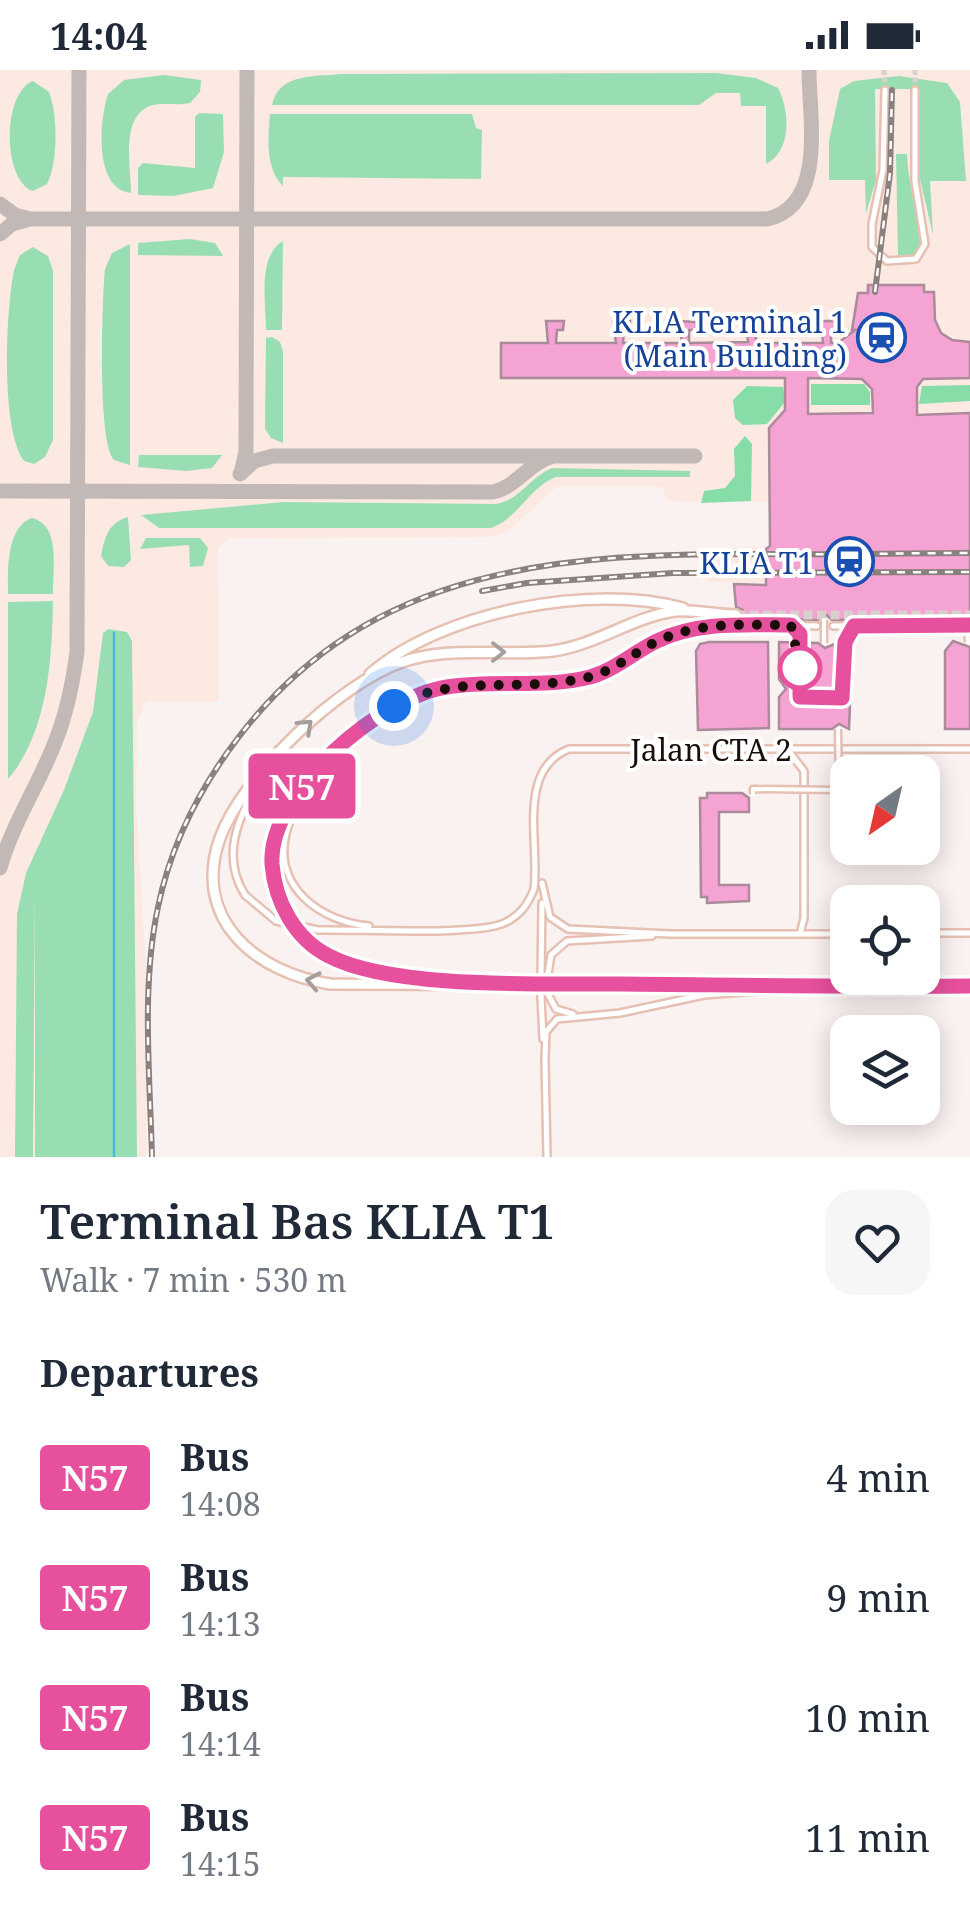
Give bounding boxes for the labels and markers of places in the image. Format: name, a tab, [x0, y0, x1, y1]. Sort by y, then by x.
place label: KLIA Terminal 1 (Main Building)	[612, 301, 847, 376]
station icon: KLIA Terminal 1 (Main Building)	[856, 312, 908, 364]
station icon: KLIA T1	[823, 536, 875, 588]
place label: KLIA T1	[699, 542, 814, 583]
unlabelled marker	[779, 647, 821, 689]

